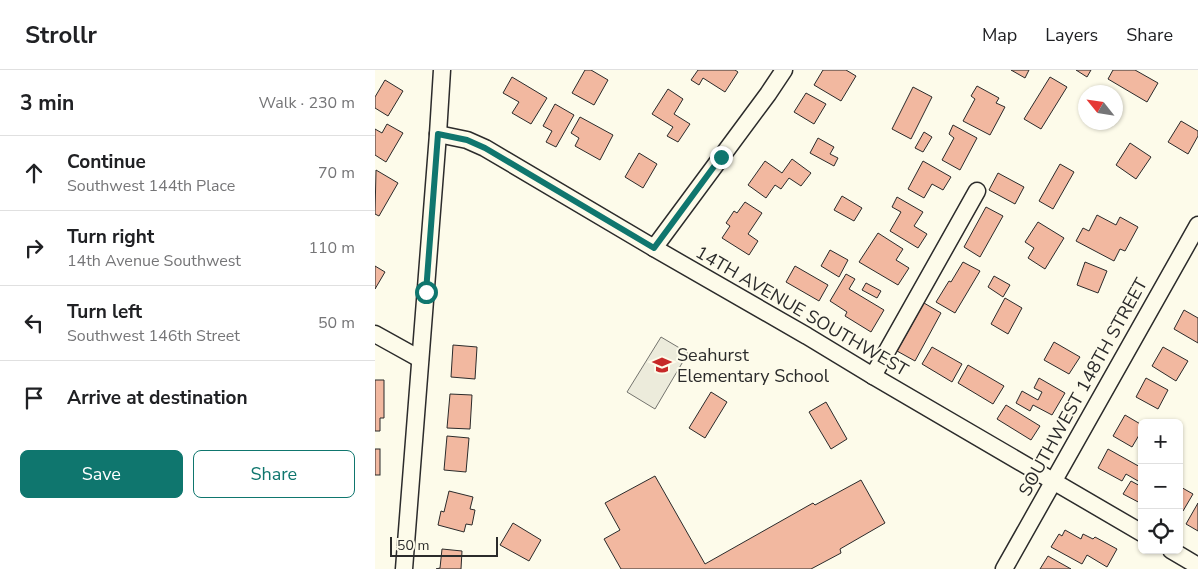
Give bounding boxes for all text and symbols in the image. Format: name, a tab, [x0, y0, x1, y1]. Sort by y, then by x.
text: Strollr	[25, 19, 97, 51]
text: Map	[982, 23, 1017, 47]
text: Layers	[1045, 23, 1098, 47]
text: Share	[1126, 23, 1173, 47]
north arrow	[1078, 85, 1123, 130]
text: 3 min	[20, 89, 74, 117]
text: Walk · 230 m	[259, 92, 355, 114]
route end	[710, 146, 733, 169]
text: Continue	[67, 149, 146, 175]
icon: ahead	[20, 159, 48, 187]
text: 70 m	[318, 162, 355, 184]
text: Southwest 144th Place	[67, 175, 235, 197]
text: Turn right	[67, 224, 154, 250]
icon: right	[20, 234, 48, 262]
text: 110 m	[308, 237, 355, 259]
street label: 14TH AVENUE SOUTHWEST	[691, 240, 913, 382]
text: 14th Avenue Southwest	[67, 250, 241, 272]
street label: SOUTHWEST 148TH STREET	[1013, 274, 1153, 500]
route start	[415, 281, 438, 304]
text: Turn left	[67, 299, 142, 325]
icon: left	[20, 309, 48, 337]
text: 50 m	[318, 312, 355, 334]
text: Southwest 146th Street	[67, 325, 240, 347]
place label: Seahurst Elementary School	[677, 343, 830, 388]
school or university icon: Seahurst Elementary School	[651, 354, 673, 376]
icon: arrive	[20, 384, 48, 412]
text: Arrive at destination	[67, 385, 248, 411]
map controls	[1138, 419, 1183, 554]
button: +	[1138, 419, 1183, 464]
button: Save	[20, 450, 183, 498]
button: Share	[193, 450, 355, 498]
button: −	[1138, 464, 1183, 509]
button: locate	[1138, 509, 1183, 554]
scale bar	[390, 534, 497, 557]
text: 50 m	[397, 536, 429, 555]

